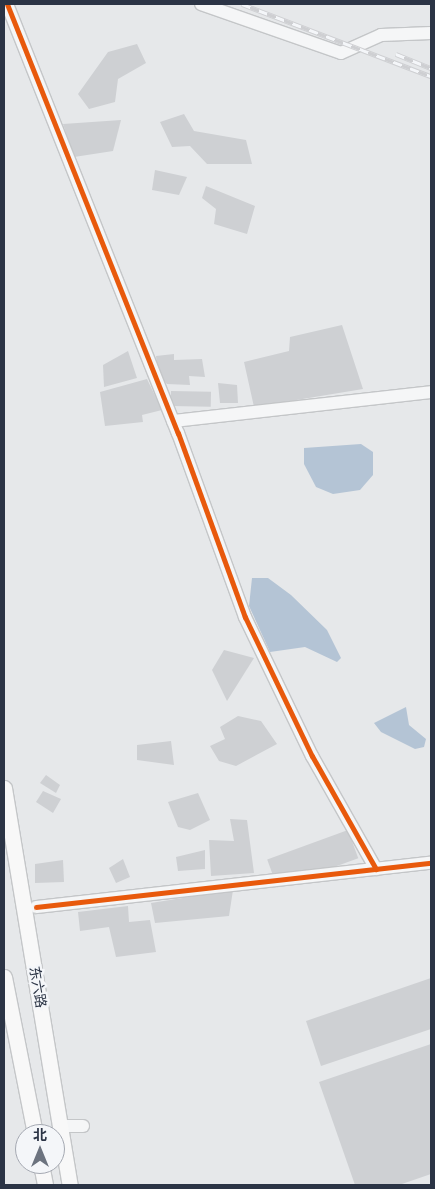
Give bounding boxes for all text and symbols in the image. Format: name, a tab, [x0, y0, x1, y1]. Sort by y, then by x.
street label: 东六路	[26, 965, 50, 1009]
north arrow	[15, 1124, 65, 1174]
text: 北	[33, 1127, 47, 1143]

